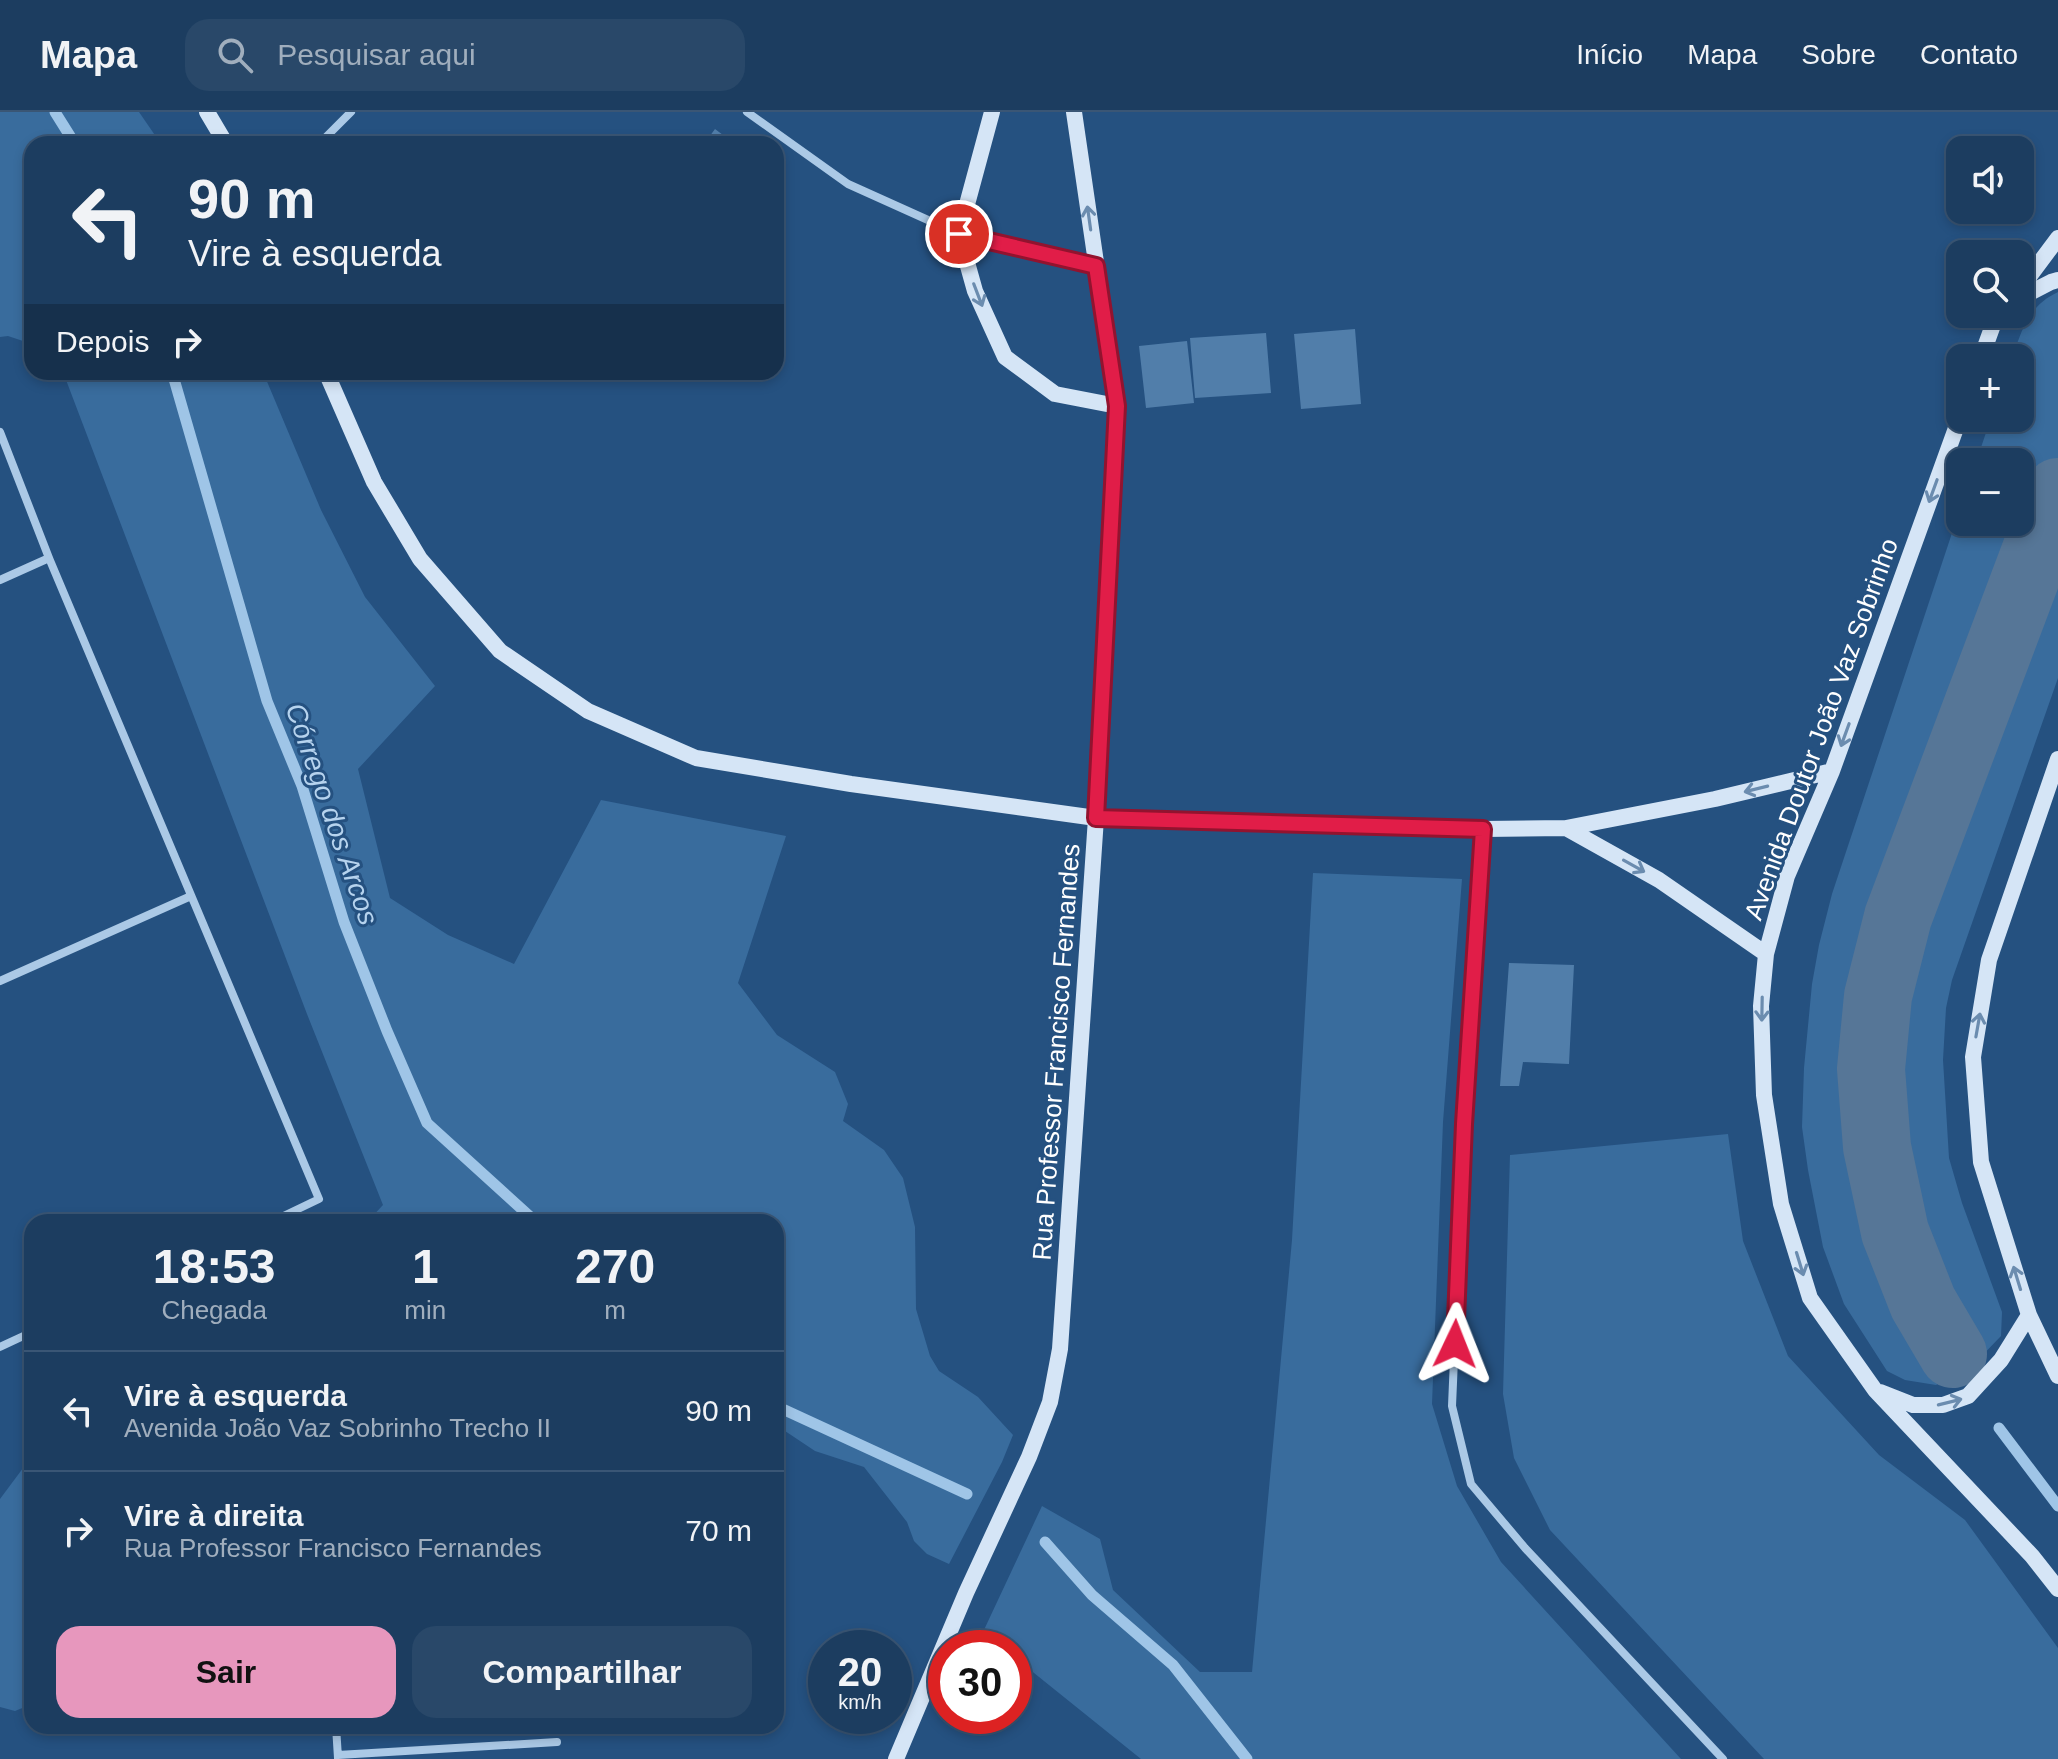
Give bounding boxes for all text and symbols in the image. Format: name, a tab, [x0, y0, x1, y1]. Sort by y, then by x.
search box	[185, 19, 745, 91]
icon: search	[213, 33, 257, 77]
text: Mapa	[40, 34, 137, 76]
text: Pesquisar aqui	[277, 38, 476, 71]
text: Início	[1576, 39, 1643, 70]
text: Mapa	[1687, 39, 1757, 70]
text: Sobre	[1801, 39, 1876, 70]
text: Contato	[1920, 39, 2018, 70]
map controls	[1946, 136, 2034, 536]
button: sound	[1946, 136, 2034, 224]
text: 90 m	[188, 167, 316, 230]
icon: left	[56, 168, 160, 272]
pin	[925, 200, 993, 268]
one-way arrow	[1081, 206, 1096, 231]
icon: arrive	[937, 212, 981, 256]
text: Vire à esquerda	[188, 233, 442, 274]
button: search	[1946, 240, 2034, 328]
one-way arrow	[972, 282, 986, 307]
icon: right	[165, 320, 209, 364]
text: Depois	[56, 325, 149, 358]
button: +	[1946, 344, 2034, 432]
button: −	[1946, 448, 2034, 536]
one-way arrow	[1925, 478, 1940, 503]
street label: Avenida Doutor João Vaz Sobrinho	[1738, 534, 1904, 924]
water label: Córrego dos Arcos	[280, 699, 384, 929]
one-way arrow	[1837, 722, 1851, 747]
one-way arrow	[1744, 783, 1770, 798]
street label: Rua Professor Francisco Fernandes	[1026, 843, 1086, 1261]
one-way arrow	[1621, 859, 1645, 874]
one-way arrow	[1754, 995, 1769, 1022]
one-way arrow	[1972, 1012, 1987, 1038]
text: 18:53	[153, 1240, 276, 1293]
text: 1	[412, 1240, 439, 1293]
text: 270	[575, 1240, 655, 1293]
one-way arrow	[1793, 1251, 1808, 1277]
one-way arrow	[2009, 1266, 2024, 1291]
text: Chegada	[161, 1295, 267, 1325]
text: min	[404, 1295, 446, 1325]
text: m	[604, 1295, 626, 1325]
position arrow	[1413, 1302, 1497, 1386]
text: Vire à esquerda	[124, 1379, 347, 1412]
icon: left	[56, 1389, 100, 1433]
one-way arrow	[1936, 1393, 1962, 1408]
text: 90 m	[685, 1394, 752, 1427]
text: Avenida João Vaz Sobrinho Trecho II	[124, 1413, 551, 1443]
text: Vire à direita	[124, 1499, 304, 1532]
icon: right	[56, 1509, 100, 1553]
text: 70 m	[685, 1514, 752, 1547]
text: Rua Professor Francisco Fernandes	[124, 1533, 542, 1563]
button: Sair	[56, 1626, 396, 1718]
button: Compartilhar	[412, 1626, 752, 1718]
speed limit sign: 30	[928, 1630, 1032, 1734]
text: 20	[838, 1650, 882, 1694]
text: km/h	[838, 1691, 882, 1713]

